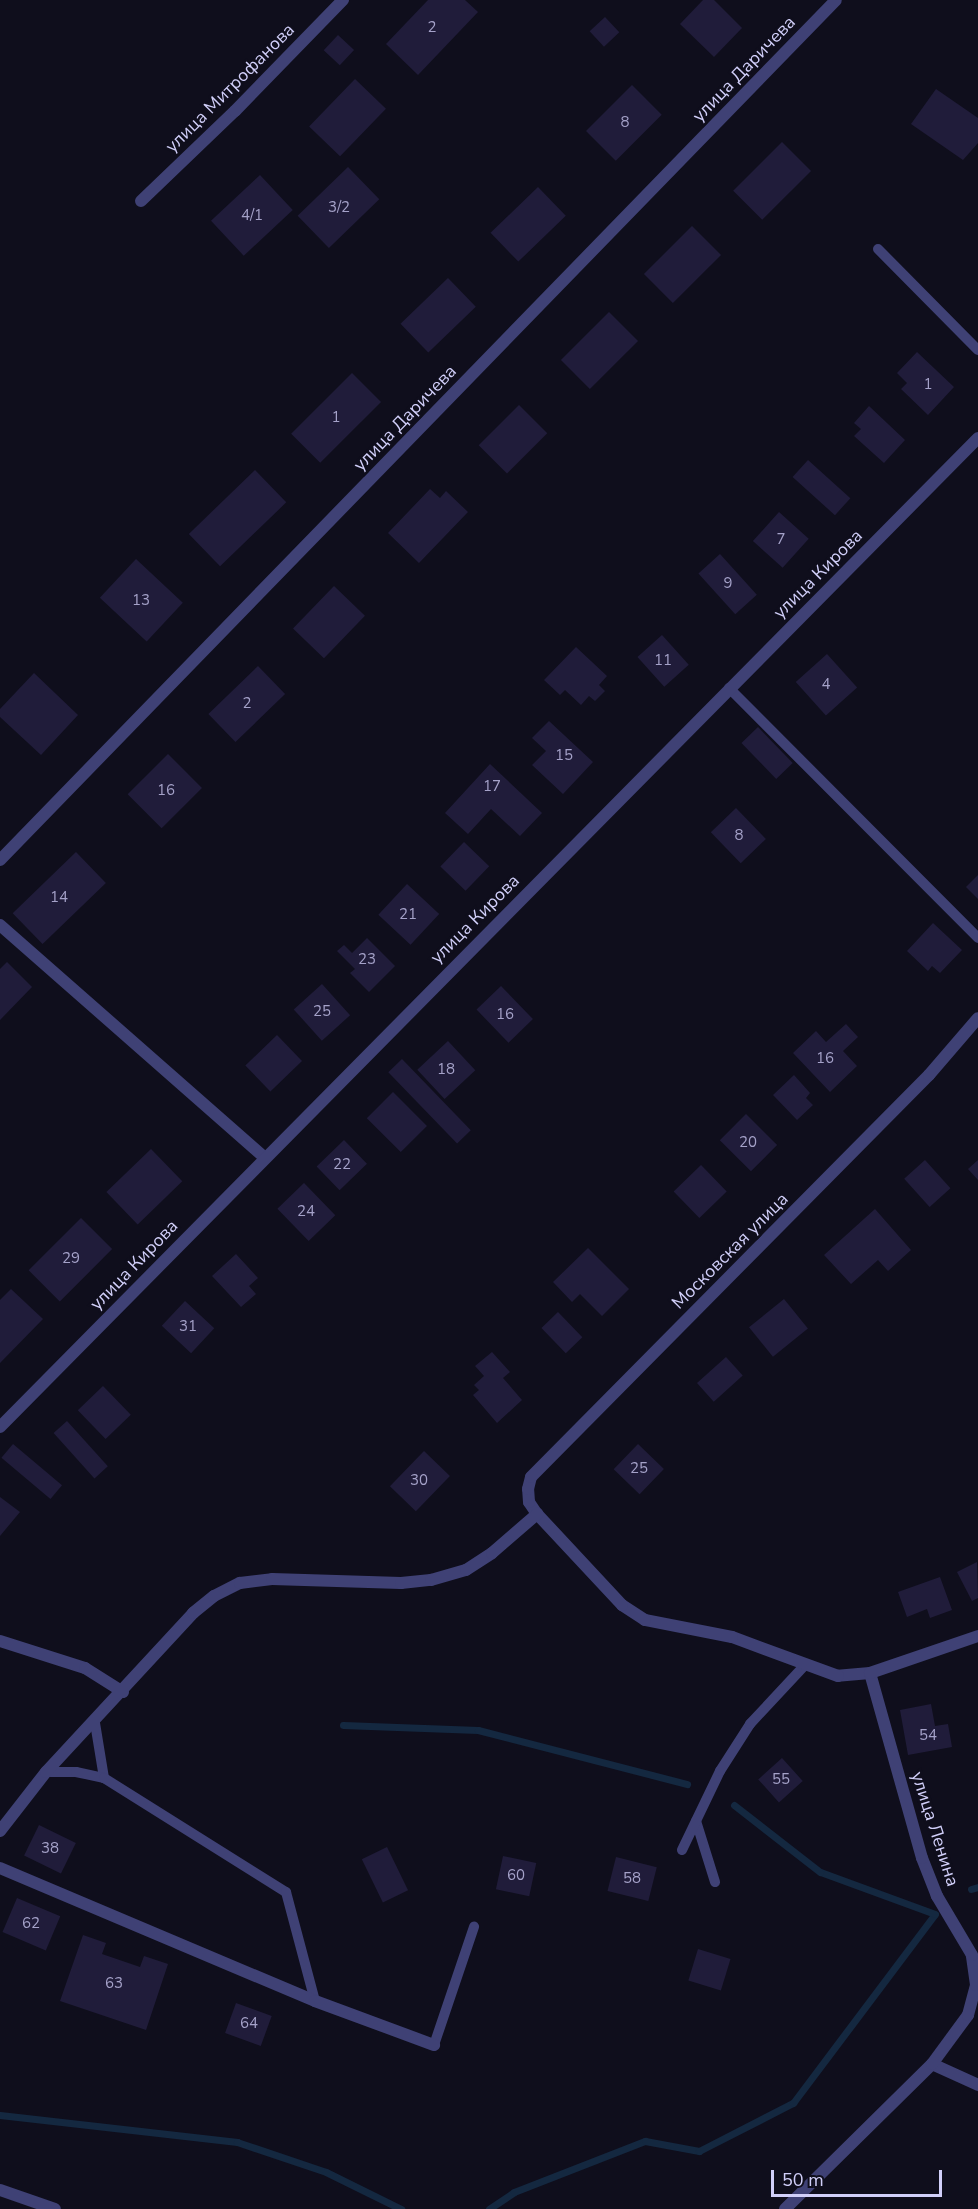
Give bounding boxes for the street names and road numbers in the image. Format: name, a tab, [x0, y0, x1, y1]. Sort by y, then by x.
street label: улица Даричева	[688, 12, 800, 126]
street label: улица Митрофанова	[161, 19, 299, 157]
street label: улица Даричева	[349, 361, 461, 475]
street label: улица Кирова	[769, 525, 867, 623]
street label: улица Кирова	[426, 870, 524, 968]
street label: Московская улица	[667, 1188, 793, 1314]
street label: улица Кирова	[85, 1215, 183, 1315]
street label: улица Ленина	[906, 1769, 964, 1889]

